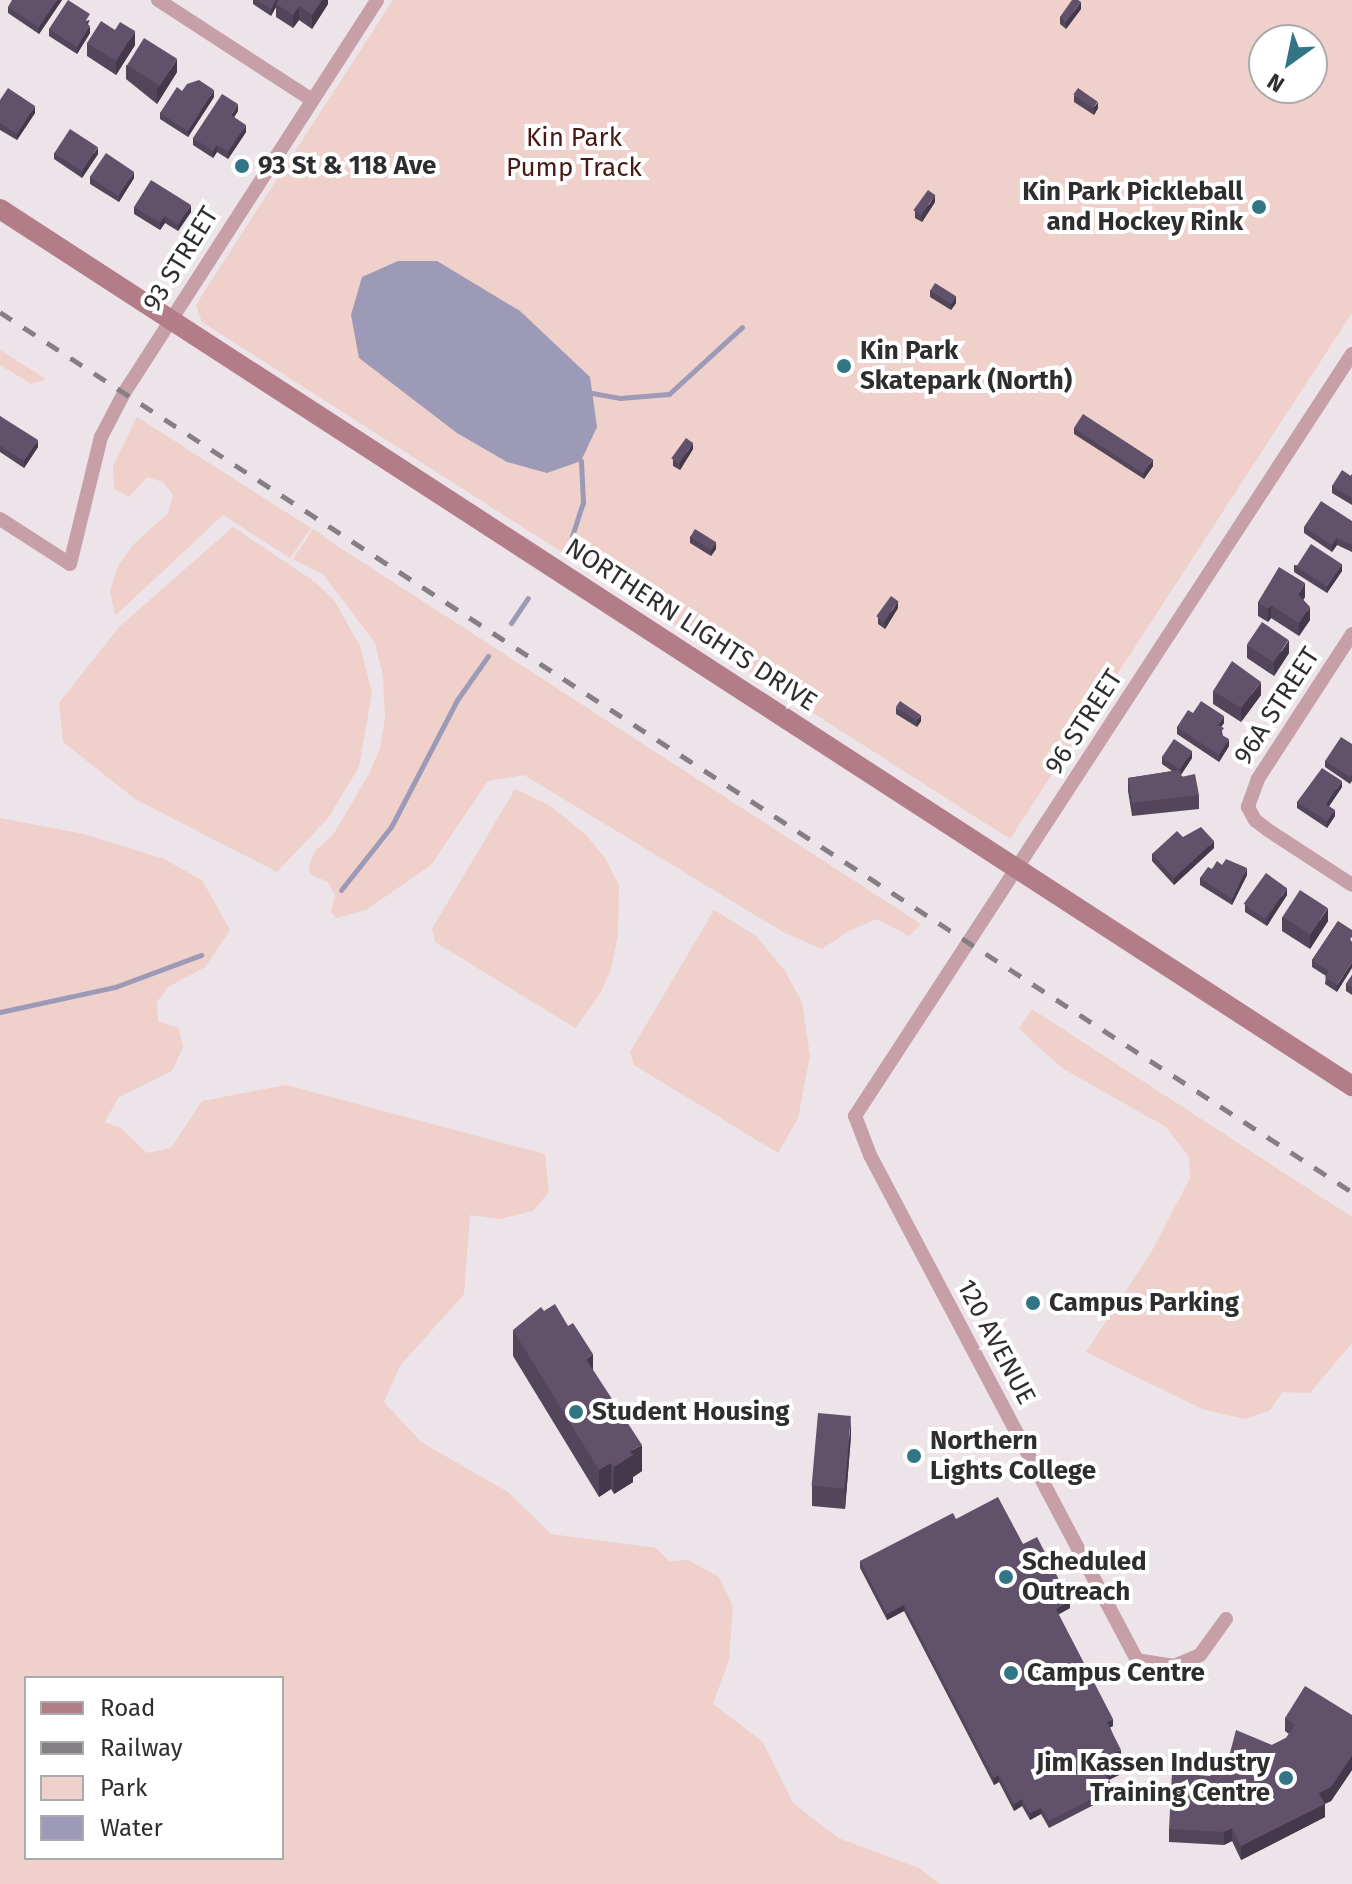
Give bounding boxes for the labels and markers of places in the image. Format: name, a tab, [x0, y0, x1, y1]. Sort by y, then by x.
place label: 93 St & 118 Ave	[258, 150, 436, 182]
marker: 93 St & 118 Ave	[233, 157, 251, 175]
place label: Kin Park Pickleball and Hockey Rink	[1022, 176, 1243, 238]
marker: Kin Park Pickleball and Hockey Rink	[1250, 198, 1268, 216]
place label: Kin Park Skatepark (North)	[860, 335, 1072, 396]
marker: Kin Park Skatepark (North)	[835, 357, 853, 375]
place label: Campus Parking	[1049, 1287, 1239, 1319]
marker: Campus Parking	[1024, 1294, 1042, 1312]
place label: Student Housing	[592, 1396, 790, 1428]
marker: Student Housing	[567, 1403, 585, 1421]
place label: Northern Lights College	[930, 1425, 1096, 1486]
marker: Northern Lights College	[905, 1447, 923, 1465]
place label: Scheduled Outreach	[1022, 1546, 1147, 1608]
marker: Scheduled Outreach	[997, 1568, 1015, 1586]
place label: Campus Centre	[1027, 1657, 1205, 1689]
marker: Campus Centre	[1002, 1664, 1020, 1682]
place label: Jim Kassen Industry Training Centre	[1036, 1747, 1270, 1808]
marker: Jim Kassen Industry Training Centre	[1277, 1769, 1295, 1787]

